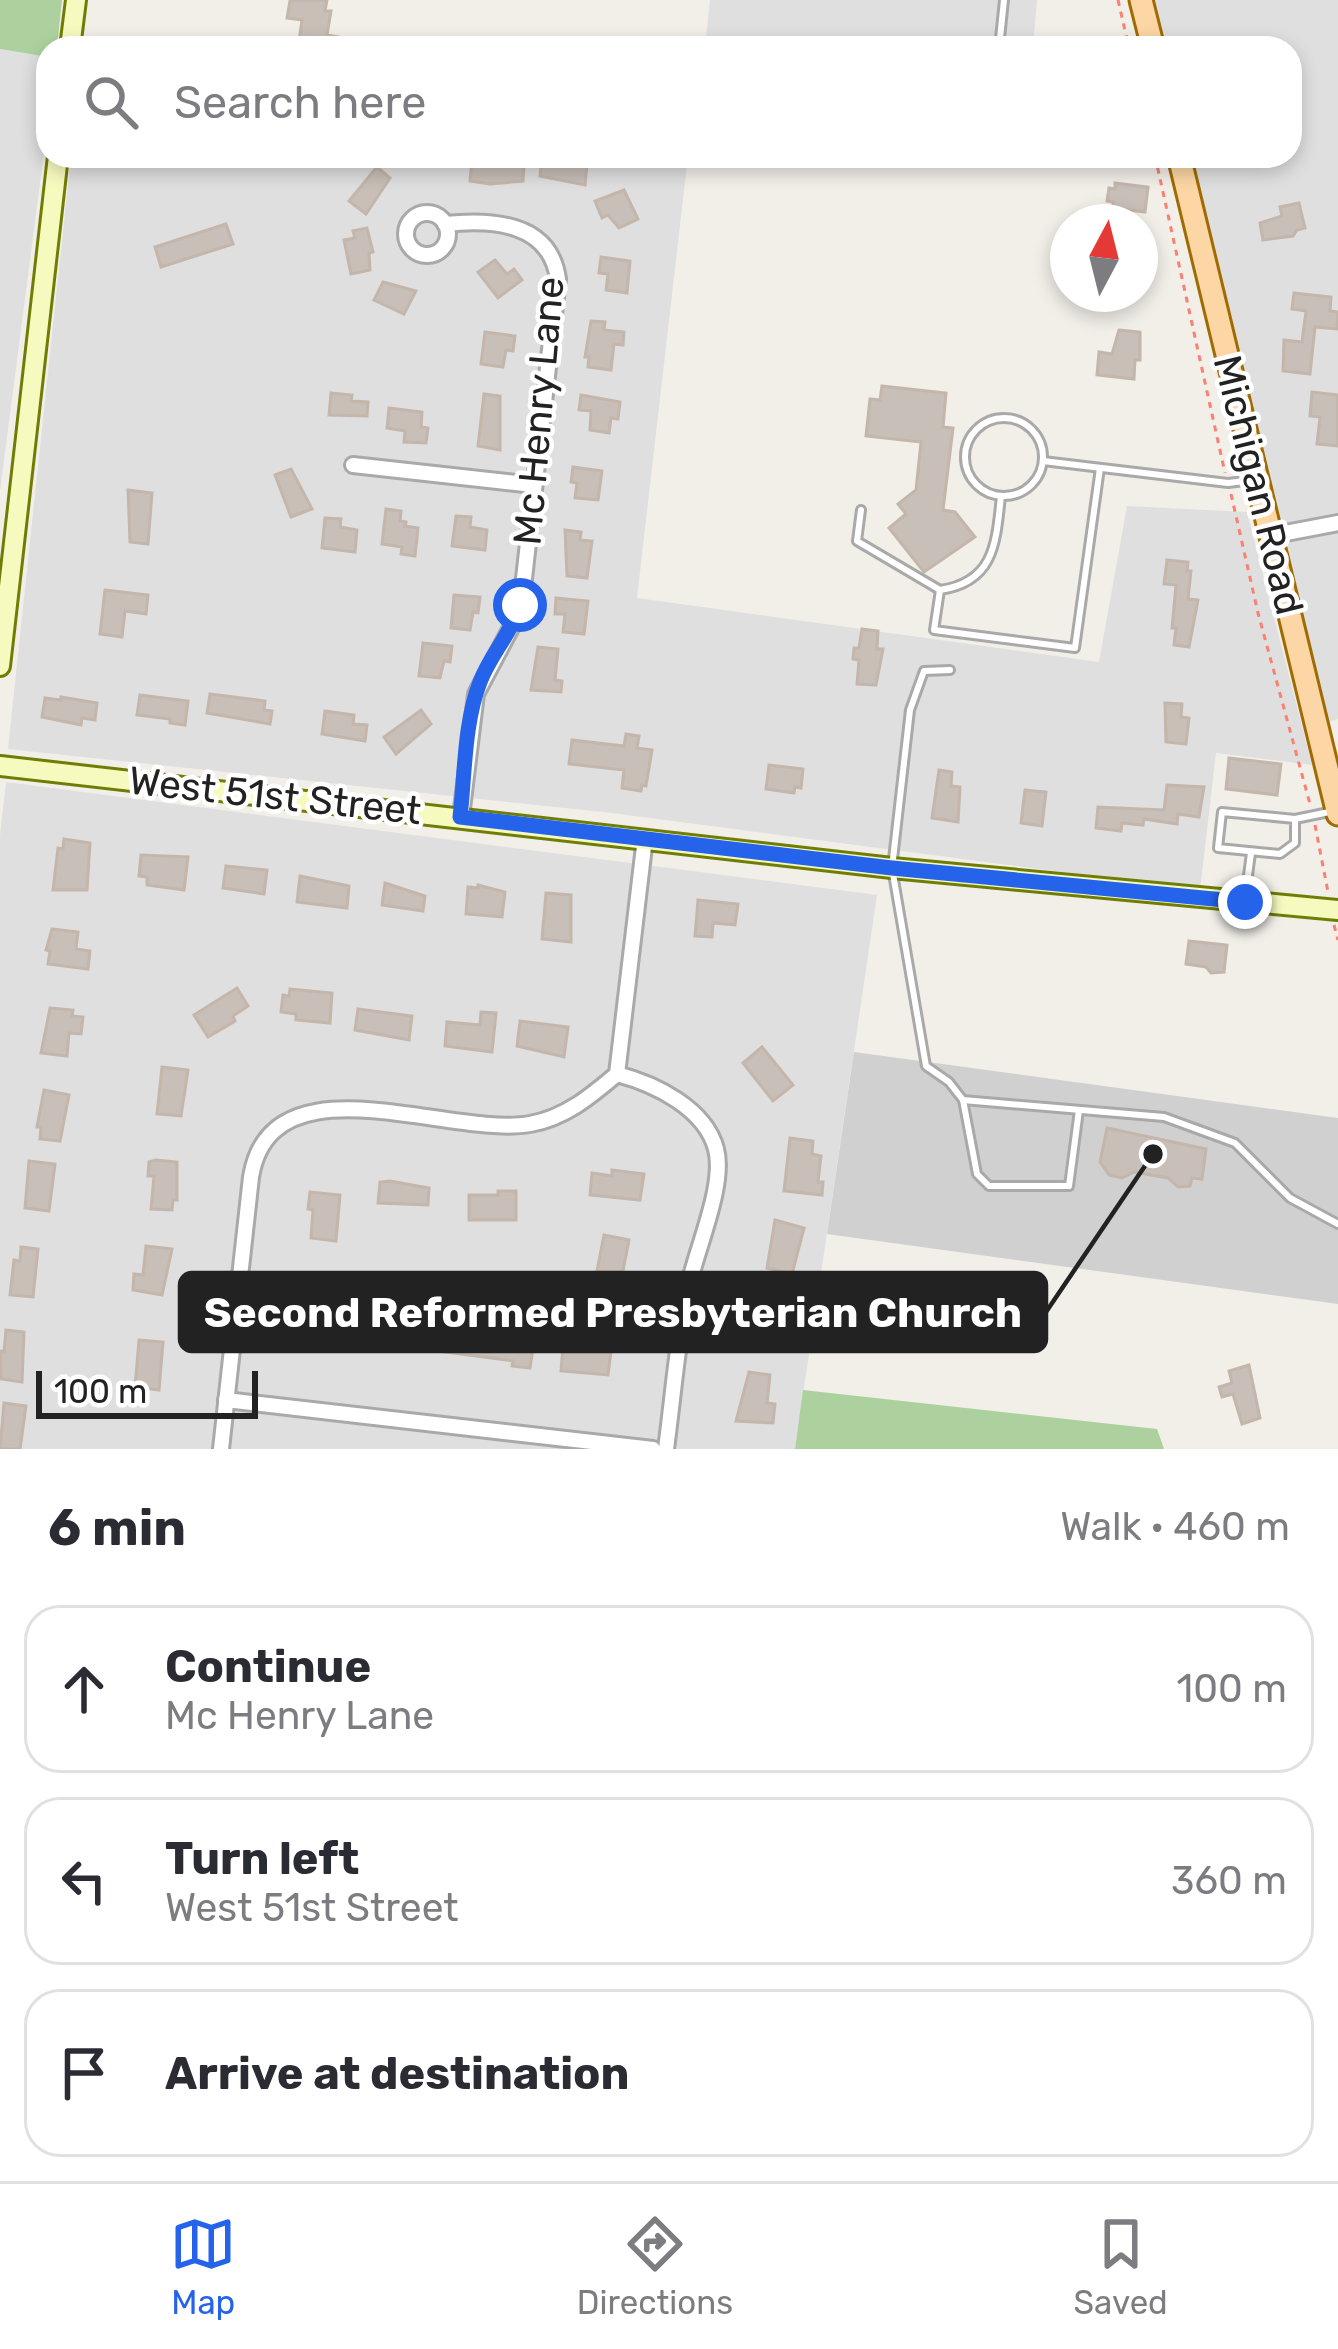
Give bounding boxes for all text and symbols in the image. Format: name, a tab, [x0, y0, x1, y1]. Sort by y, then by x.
search box	[36, 36, 1302, 168]
icon: search	[78, 69, 144, 135]
text: Search here	[174, 76, 426, 129]
north arrow	[1050, 204, 1158, 312]
street label: Mc Henry Lane	[504, 275, 574, 547]
street label: Michigan Road	[1204, 351, 1312, 619]
route start	[493, 578, 547, 632]
street label: West 51st Street	[127, 758, 423, 834]
route end	[1218, 875, 1272, 929]
callout: Second Reformed Presbyterian Church	[180, 1273, 1046, 1351]
text: Second Reformed Presbyterian Church	[204, 1288, 1022, 1338]
scale bar	[36, 1365, 258, 1418]
text: 100 m	[54, 1372, 147, 1411]
text: 6 min	[48, 1497, 186, 1558]
text: Walk · 460 m	[1060, 1504, 1290, 1550]
text: Continue	[165, 1640, 371, 1693]
icon: ahead	[51, 1656, 117, 1722]
text: 100 m	[1177, 1666, 1287, 1712]
text: Mc Henry Lane	[165, 1693, 434, 1739]
text: Turn left	[165, 1832, 359, 1885]
icon: left	[51, 1848, 117, 1914]
text: 360 m	[1171, 1858, 1287, 1904]
text: West 51st Street	[165, 1885, 459, 1931]
icon: arrive	[51, 2040, 117, 2106]
text: Arrive at destination	[165, 2047, 630, 2100]
tab: Map	[170, 2211, 236, 2322]
tab: Directions	[577, 2211, 733, 2322]
tab: Saved	[1074, 2211, 1168, 2322]

